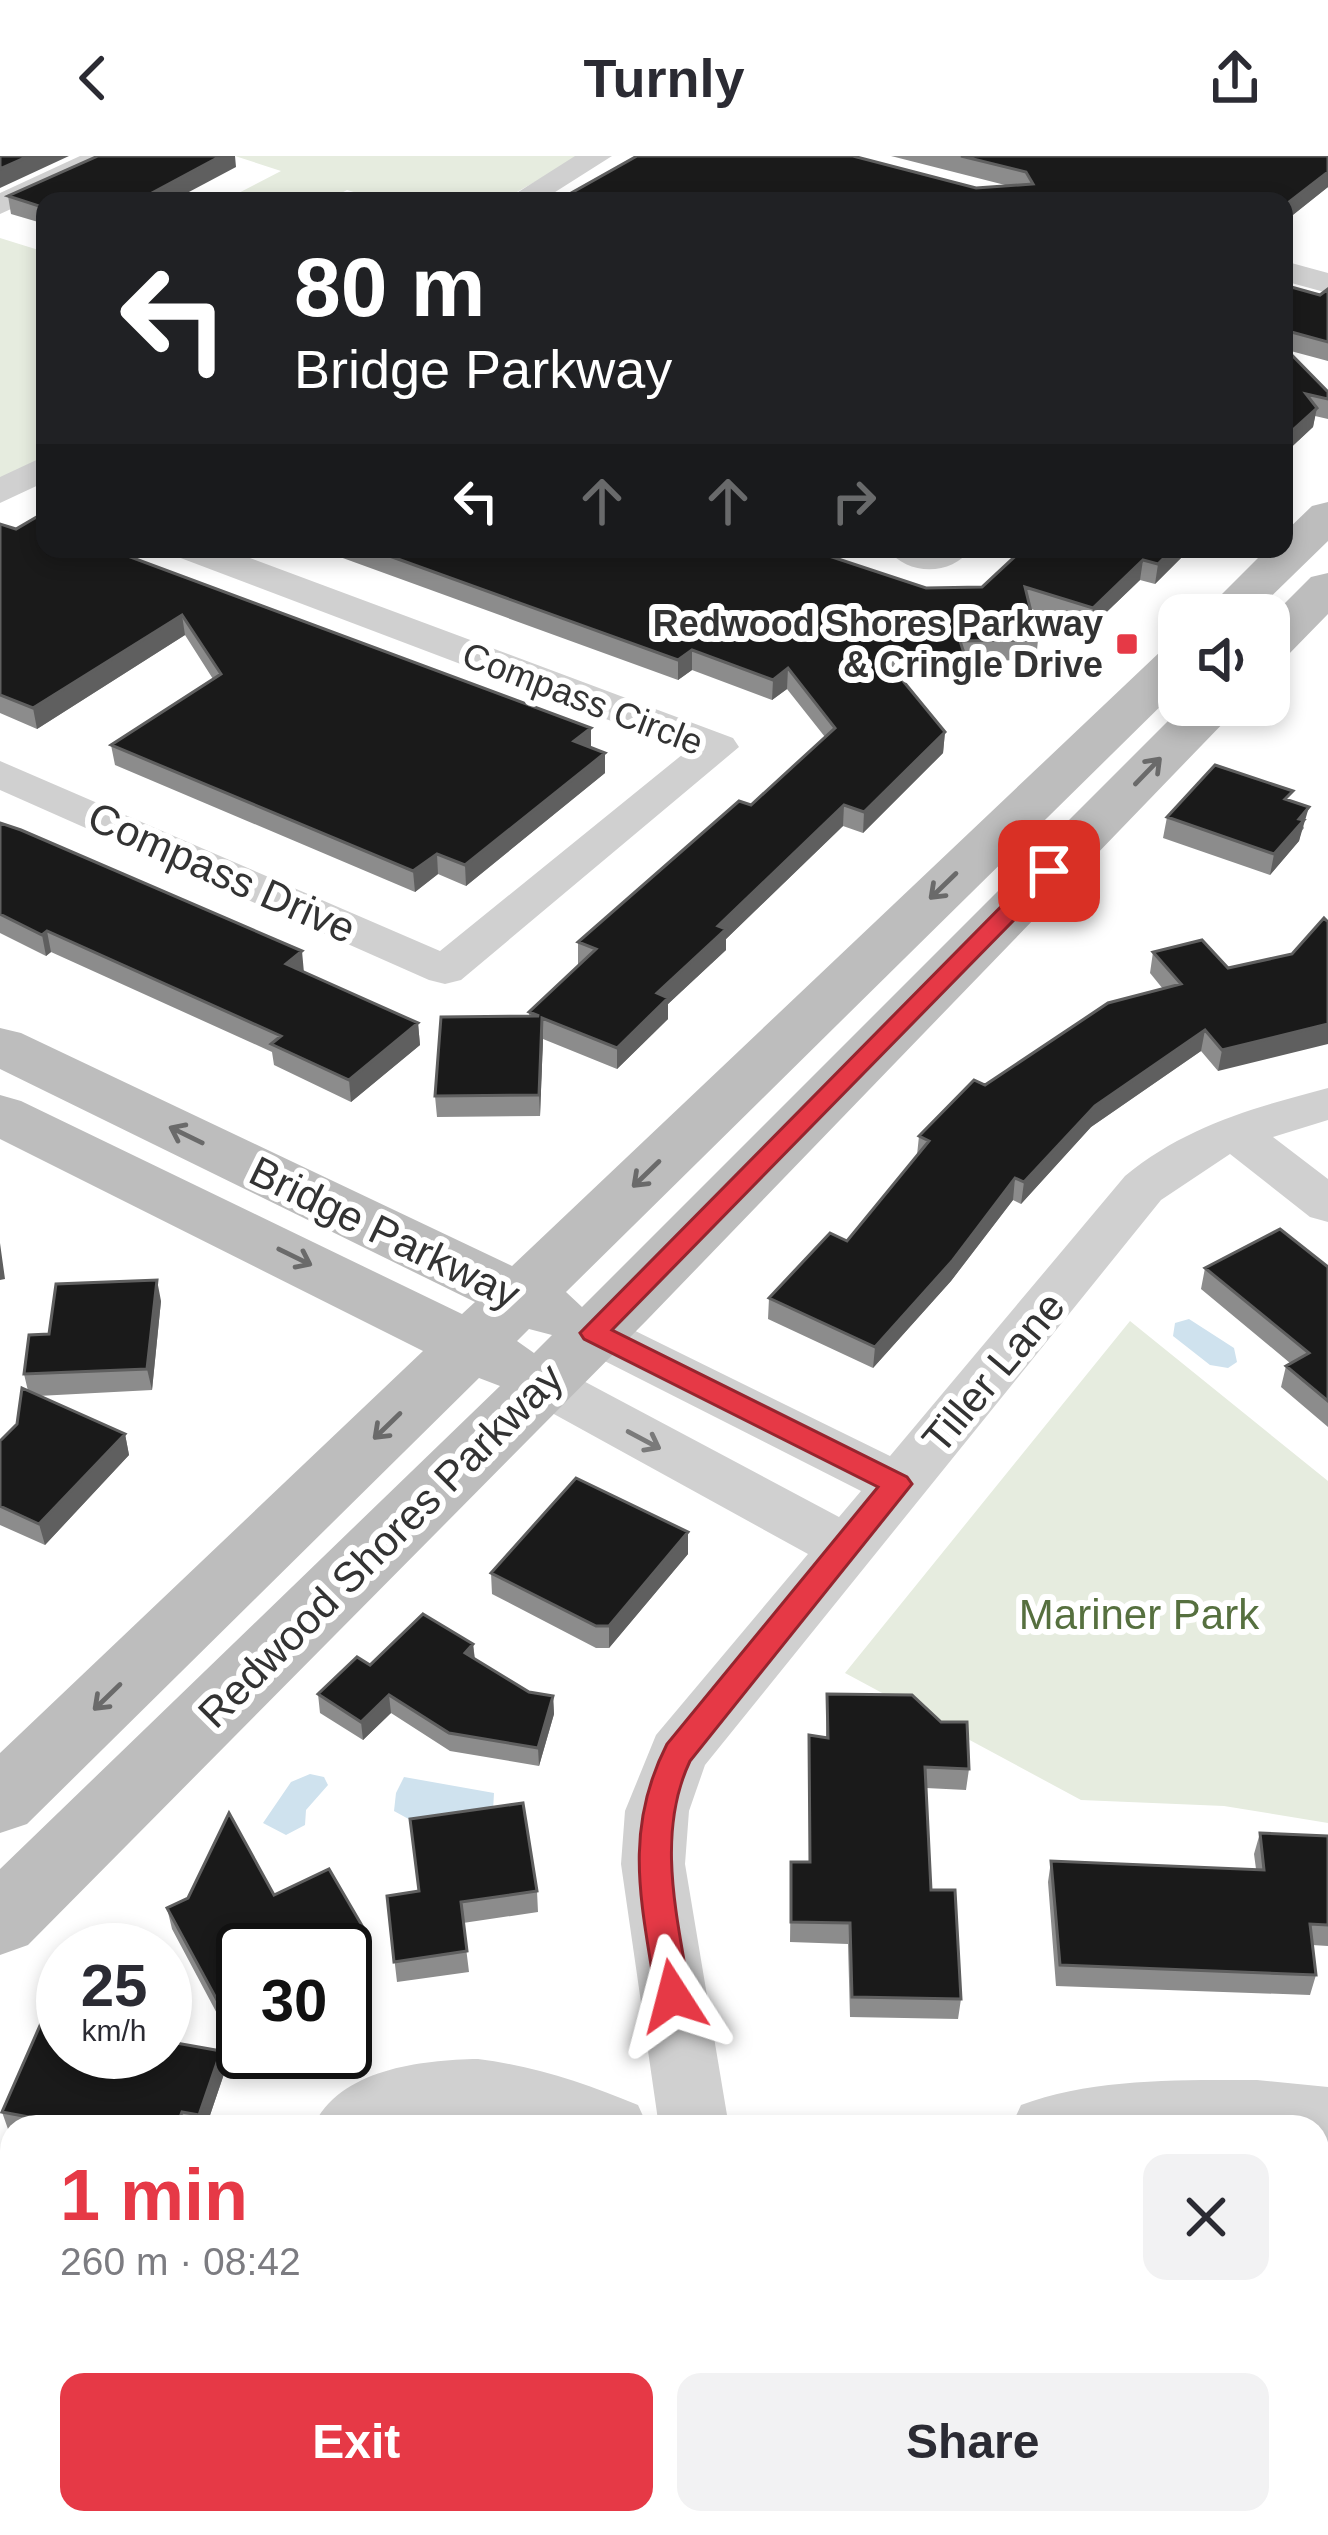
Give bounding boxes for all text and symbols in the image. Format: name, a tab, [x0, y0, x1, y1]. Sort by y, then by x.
icon: back	[60, 45, 126, 111]
icon: share	[1202, 45, 1268, 111]
text: Turnly	[584, 48, 745, 108]
icon: left	[96, 240, 252, 396]
text: 80 m	[294, 240, 485, 334]
text: Bridge Parkway	[294, 339, 672, 399]
icon: left	[443, 468, 509, 534]
icon: ahead	[569, 468, 635, 534]
icon: ahead	[695, 468, 761, 534]
icon: right	[821, 468, 887, 534]
map controls	[1158, 594, 1290, 726]
button: sound	[1158, 594, 1290, 726]
place label: Redwood Shores Parkway & Cringle Drive	[653, 603, 1103, 685]
marker: Redwood Shores Parkway & Cringle Drive	[1114, 631, 1140, 657]
street label: Compass Circle	[457, 634, 709, 763]
one-way arrow	[1133, 757, 1161, 786]
street label: Compass Drive	[81, 793, 362, 952]
pin	[998, 820, 1100, 922]
icon: arrive	[1016, 838, 1082, 904]
one-way arrow	[929, 872, 958, 900]
one-way arrow	[168, 1123, 204, 1145]
street label: Bridge Parkway	[242, 1147, 527, 1318]
one-way arrow	[632, 1159, 661, 1187]
one-way arrow	[276, 1247, 312, 1269]
street label: Tiller Lane	[913, 1283, 1074, 1462]
street label: Redwood Shores Parkway	[189, 1354, 572, 1737]
one-way arrow	[373, 1411, 402, 1439]
one-way arrow	[626, 1429, 662, 1452]
park label: Mariner Park	[1019, 1591, 1260, 1638]
one-way arrow	[93, 1683, 122, 1711]
speed limit sign: 30	[216, 1923, 372, 2079]
position arrow	[610, 1933, 736, 2059]
text: 25	[81, 1952, 147, 2019]
text: km/h	[81, 2014, 147, 2047]
button: close	[1143, 2154, 1269, 2280]
text: 1 min	[60, 2155, 248, 2235]
text: 260 m · 08:42	[60, 2240, 301, 2283]
button: Exit	[60, 2373, 653, 2511]
button: Share	[677, 2373, 1269, 2511]

